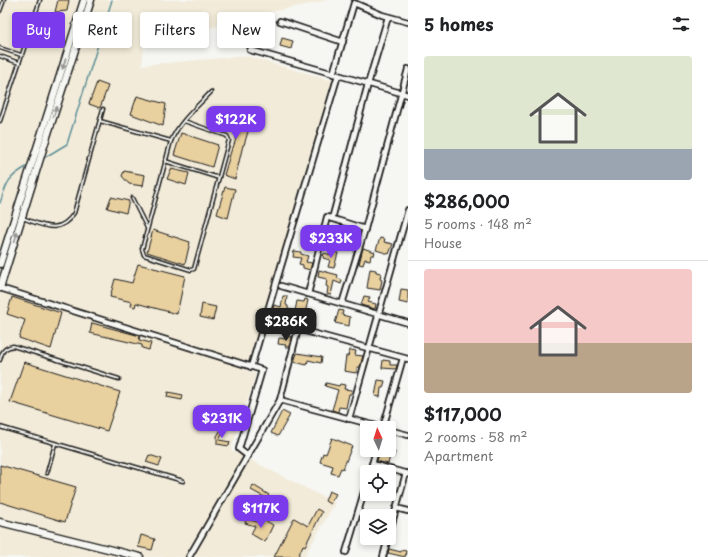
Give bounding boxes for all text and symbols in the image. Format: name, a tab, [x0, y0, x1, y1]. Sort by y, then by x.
text: 5 homes	[424, 11, 494, 37]
chip: Buy	[12, 12, 65, 48]
chip: Rent	[73, 12, 132, 48]
chip: Filters	[140, 12, 209, 48]
chip: New	[217, 12, 275, 48]
icon: filters	[670, 13, 692, 35]
one-way arrow	[61, 58, 67, 70]
icon: home	[522, 82, 594, 154]
one-way arrow	[52, 105, 58, 117]
pin: $122K	[208, 106, 264, 140]
text: $122K	[215, 109, 257, 128]
text: $286,000	[424, 188, 510, 214]
text: 5 rooms · 148 m²	[424, 214, 532, 233]
pin: $233K	[303, 225, 359, 259]
text: $233K	[309, 228, 353, 247]
one-way arrow	[13, 231, 19, 243]
text: House	[424, 233, 462, 252]
icon: home	[522, 295, 594, 367]
pin: $286K	[258, 308, 314, 342]
text: $286K	[264, 311, 308, 330]
text: $117,000	[424, 401, 502, 427]
pin: $231K	[194, 405, 250, 439]
text: $231K	[202, 408, 242, 427]
north arrow	[360, 421, 396, 457]
map controls	[360, 421, 396, 545]
text: 2 rooms · 58 m²	[424, 427, 527, 446]
text: Apartment	[424, 446, 493, 465]
button: locate	[360, 465, 396, 501]
pin: $117K	[233, 495, 289, 529]
text: $117K	[242, 498, 280, 517]
button: layers	[360, 509, 396, 545]

